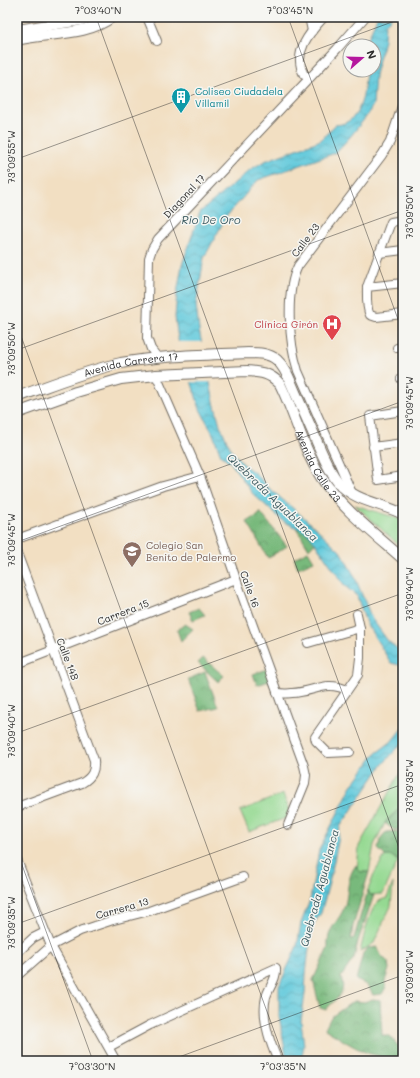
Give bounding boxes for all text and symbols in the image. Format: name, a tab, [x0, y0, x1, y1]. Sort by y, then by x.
text: 7°03'40"N	[75, 3, 121, 17]
text: 7°03'45"N	[267, 3, 313, 17]
north arrow	[342, 38, 382, 78]
text: N	[363, 48, 380, 61]
place label: Coliseo Ciudadela Villamil	[195, 84, 283, 110]
building icon: Coliseo Ciudadela Villamil	[170, 86, 192, 114]
text: 73°09'55"W	[4, 130, 18, 184]
street label: Diagonal 17	[160, 171, 208, 221]
text: 73°09'50"W	[402, 185, 416, 239]
water label: Rio De Oro	[181, 212, 241, 227]
street label: Calle 23	[288, 220, 322, 260]
hospital icon: Clínica Girón	[321, 313, 343, 341]
place label: Clínica Girón	[254, 317, 318, 331]
text: 73°09'50"W	[4, 322, 18, 376]
street label: Avenida Carrera 17	[82, 349, 179, 380]
text: 73°09'45"W	[402, 376, 416, 430]
street label: Avenida Calle 23	[292, 428, 344, 505]
water label: Quebrada Aguablanca	[224, 450, 322, 545]
text: 73°09'45"W	[4, 513, 18, 567]
place label: Colegio San Benito de Palermo	[146, 538, 236, 564]
school or university icon: Colegio San Benito de Palermo	[121, 540, 143, 568]
text: 73°09'40"W	[402, 567, 416, 621]
street label: Calle 16	[237, 569, 263, 609]
street label: Carrera 15	[95, 596, 151, 628]
street label: Calle 14B	[54, 636, 82, 682]
text: 73°09'40"W	[4, 704, 18, 758]
text: 73°09'35"W	[402, 759, 416, 813]
water label: Quebrada Aguablanca	[296, 827, 342, 948]
street label: Carrera 13	[94, 894, 150, 922]
text: 73°09'35"W	[4, 896, 18, 950]
text: 73°09'30"W	[402, 950, 416, 1004]
text: 7°03'30"N	[69, 1059, 115, 1073]
text: 7°03'35"N	[260, 1059, 306, 1073]

